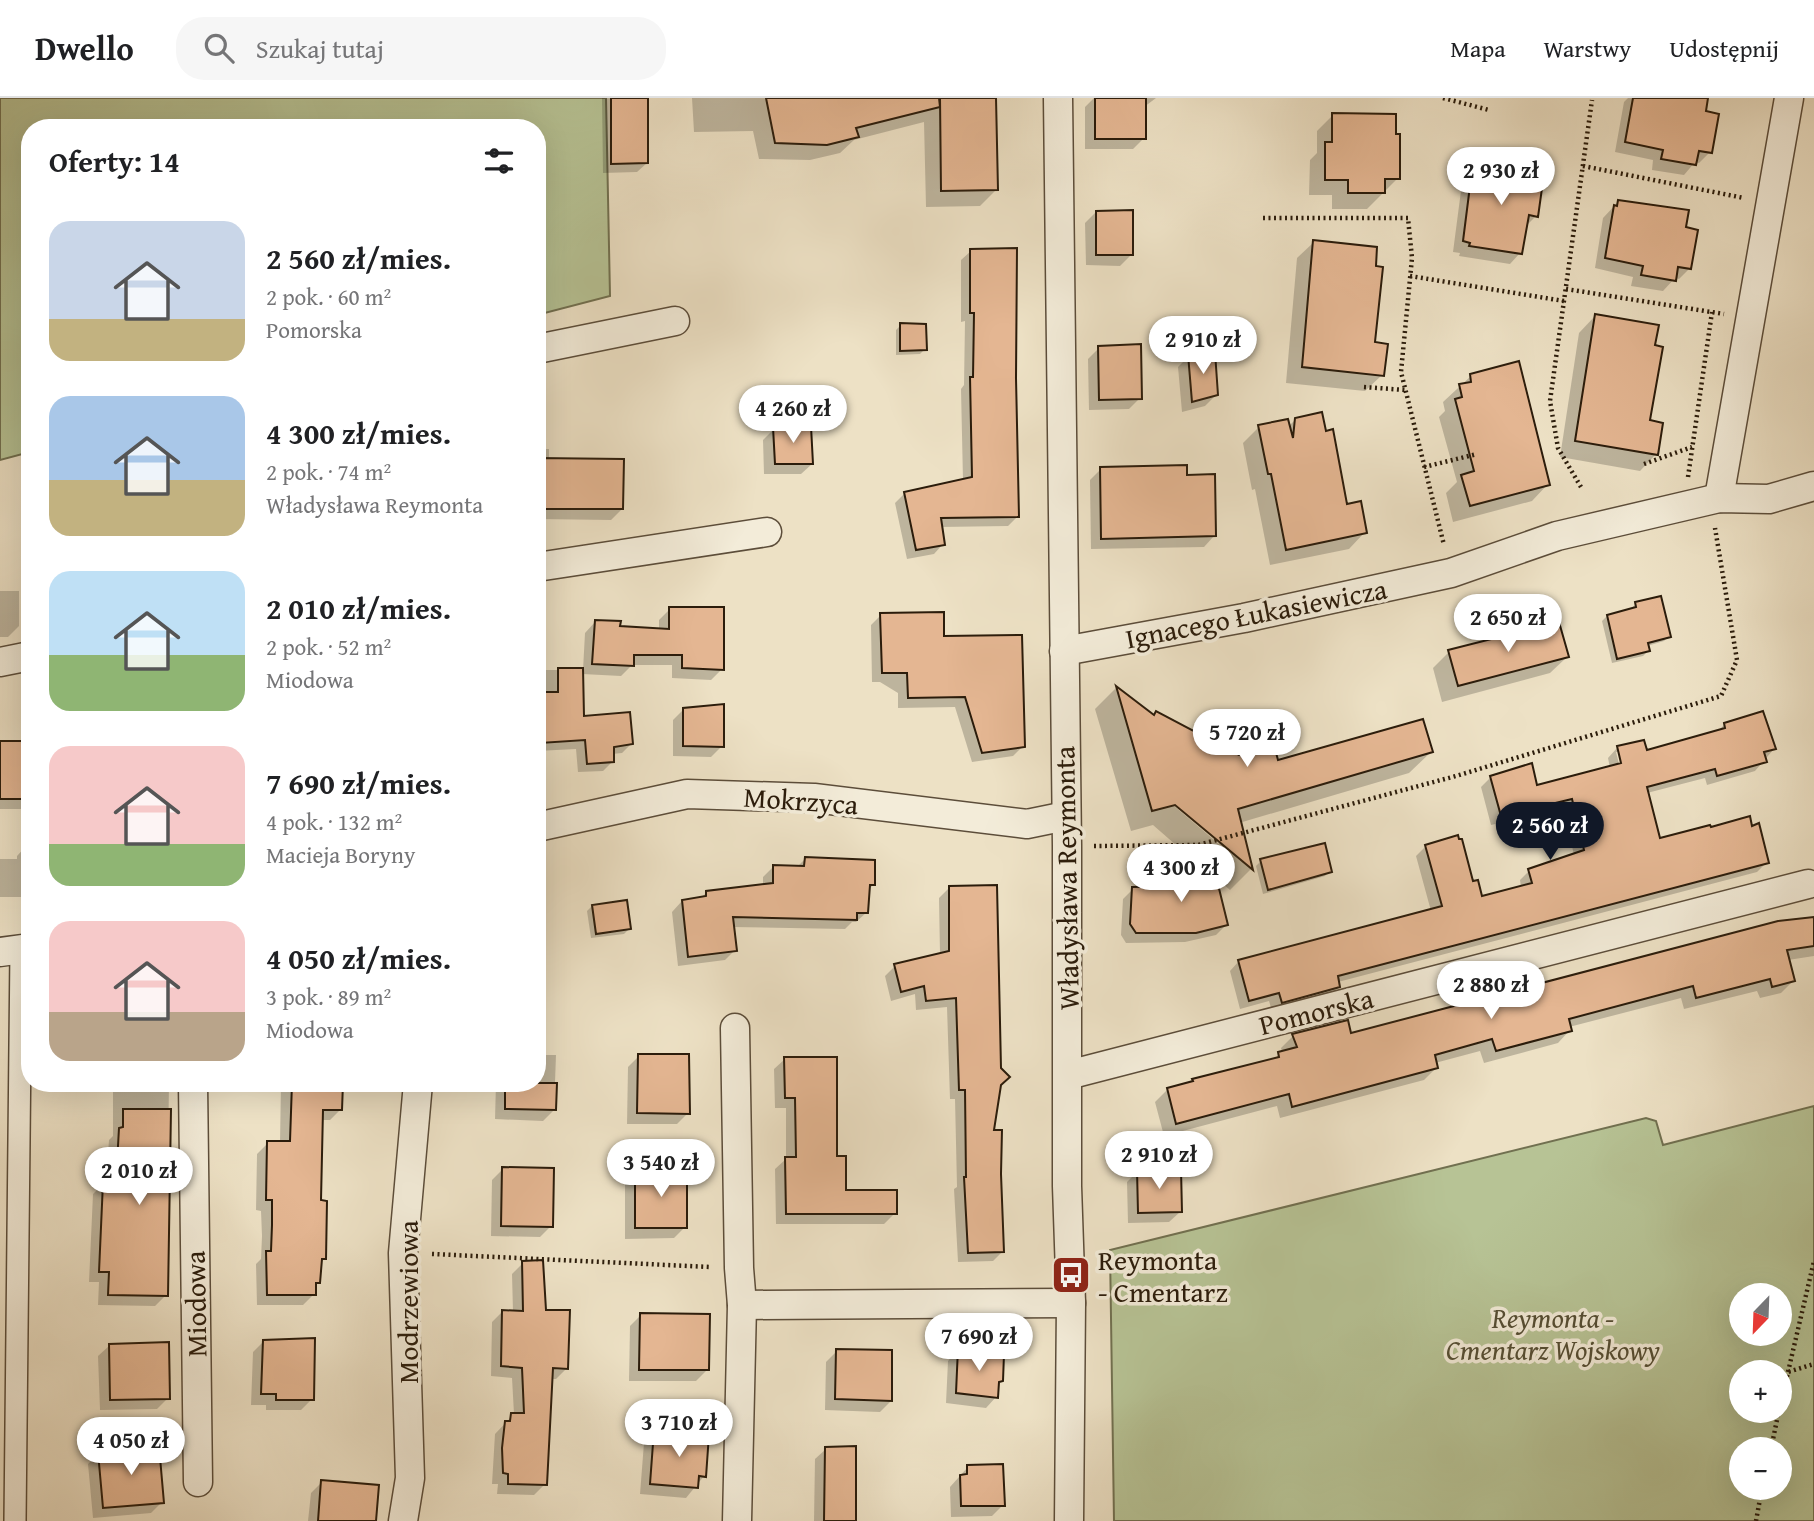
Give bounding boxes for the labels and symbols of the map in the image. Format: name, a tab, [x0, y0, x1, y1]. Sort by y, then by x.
pin: 2 930 zł	[1429, 148, 1573, 207]
pin: 2 910 zł	[1131, 316, 1275, 376]
pin: 4 260 zł	[721, 386, 865, 445]
street label: Ignacego Łukasiewicza	[1122, 567, 1391, 658]
pin: 2 650 zł	[1436, 594, 1580, 654]
pin: 5 720 zł	[1175, 710, 1319, 769]
street label: Władysława Reymonta	[1043, 745, 1089, 1011]
street label: Mokrzyca	[742, 776, 860, 825]
pin: 2 560 zł	[1478, 802, 1622, 862]
pin: 4 300 zł	[1109, 844, 1253, 904]
pin: 2 880 zł	[1419, 962, 1563, 1021]
street label: Pomorska	[1254, 977, 1378, 1045]
pin: 2 910 zł	[1087, 1132, 1231, 1191]
pin: 3 540 zł	[589, 1140, 733, 1199]
pin: 2 010 zł	[67, 1148, 211, 1207]
street label: Modrzewiowa	[387, 1220, 428, 1384]
place label: Reymonta - Cmentarz	[1098, 1239, 1228, 1312]
street label: Miodowa	[174, 1250, 216, 1358]
bus stop icon: Reymonta - Cmentarz	[1050, 1254, 1092, 1296]
north arrow	[1729, 1283, 1792, 1346]
park label: Reymonta - Cmentarz Wojskowy	[1446, 1297, 1660, 1370]
pin: 7 690 zł	[907, 1314, 1051, 1373]
pin: 3 710 zł	[607, 1400, 751, 1459]
pin: 4 050 zł	[59, 1418, 203, 1477]

